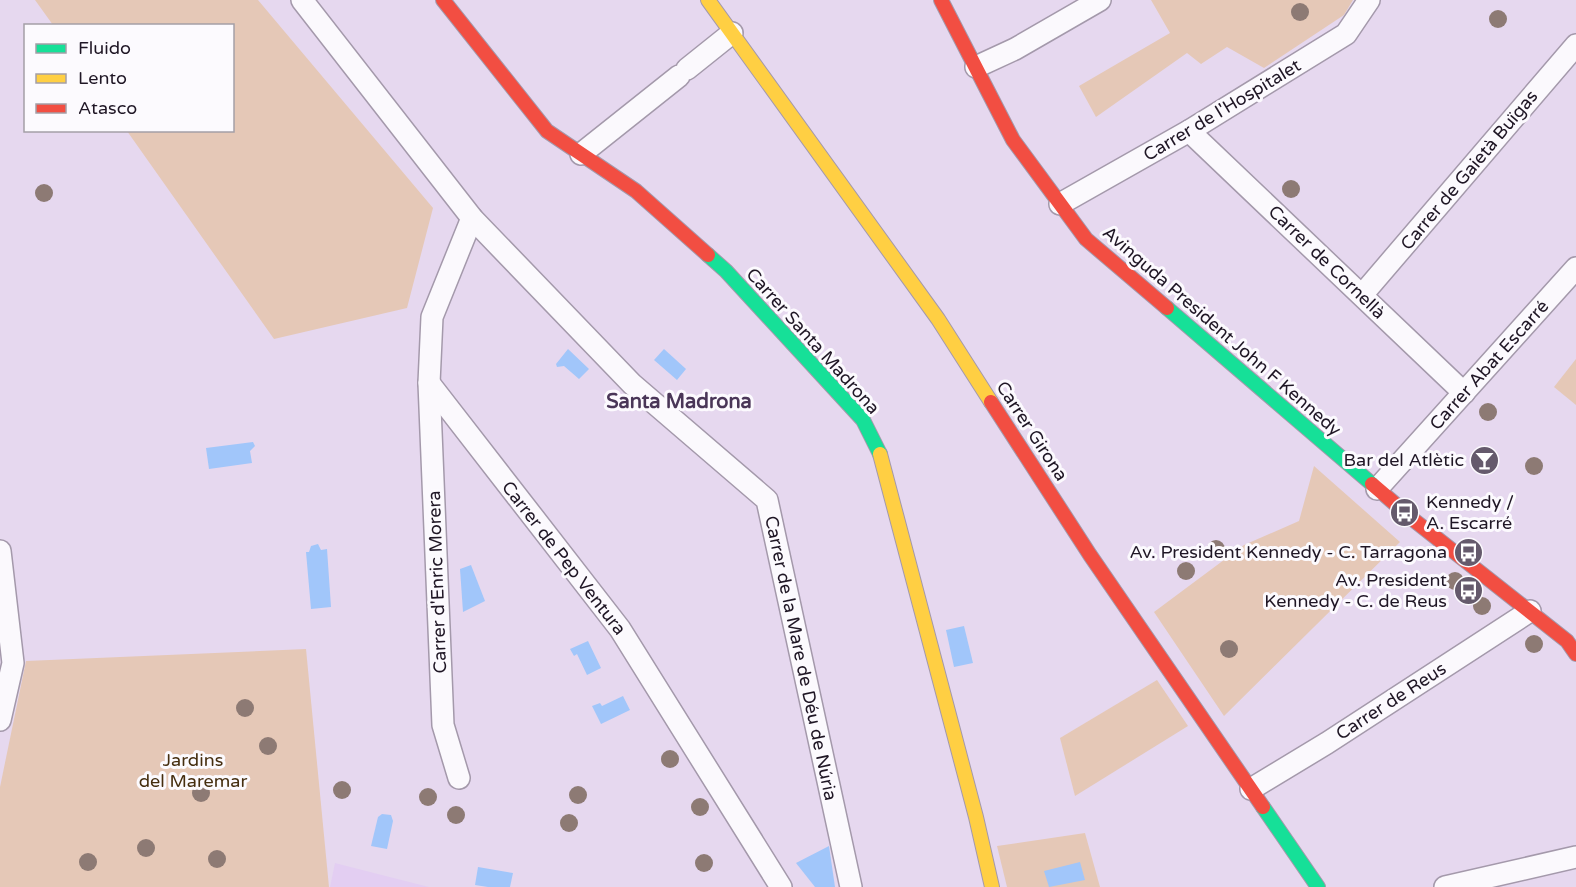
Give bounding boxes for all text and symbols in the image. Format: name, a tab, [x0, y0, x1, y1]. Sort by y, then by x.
legend	[24, 24, 234, 132]
text: Fluido	[78, 37, 131, 59]
street label: Carrer de l'Hospitalet	[1139, 54, 1305, 166]
text: Lento	[78, 67, 127, 89]
street label: Carrer de Gaietà Buïgas	[1396, 86, 1542, 254]
text: Atasco	[78, 97, 137, 119]
street label: Carrer de Cornellà	[1264, 200, 1390, 324]
street label: Avinguda President John F Kennedy	[1098, 221, 1346, 441]
street label: Carrer Santa Madrona	[742, 263, 884, 419]
street label: Carrer Abat Escarré	[1425, 295, 1553, 435]
street label: Carrer Girona	[992, 377, 1072, 485]
district label: Santa Madrona	[606, 390, 752, 414]
bar icon: Bar del Atlètic	[1469, 444, 1501, 476]
place label: Bar del Atlètic	[1344, 449, 1464, 471]
street label: Carrer de Pep Ventura	[497, 477, 631, 639]
street label: Carrer d'Enric Morera	[423, 490, 451, 674]
place label: Kennedy / A. Escarré	[1426, 491, 1514, 534]
bus stop icon: Kennedy / A. Escarré	[1389, 496, 1421, 528]
street label: Carrer de la Mare de Déu de Núria	[760, 514, 842, 802]
bus stop icon: Av. President Kennedy - C. Tarragona	[1452, 536, 1484, 568]
place label: Av. President Kennedy - C. Tarragona	[1129, 541, 1447, 563]
place label: Av. President Kennedy - C. de Reus	[1264, 569, 1447, 612]
bus stop icon: Av. President Kennedy - C. de Reus	[1452, 574, 1484, 606]
street label: Carrer de Reus	[1332, 657, 1450, 745]
park label: Jardins del Maremar	[139, 749, 247, 792]

